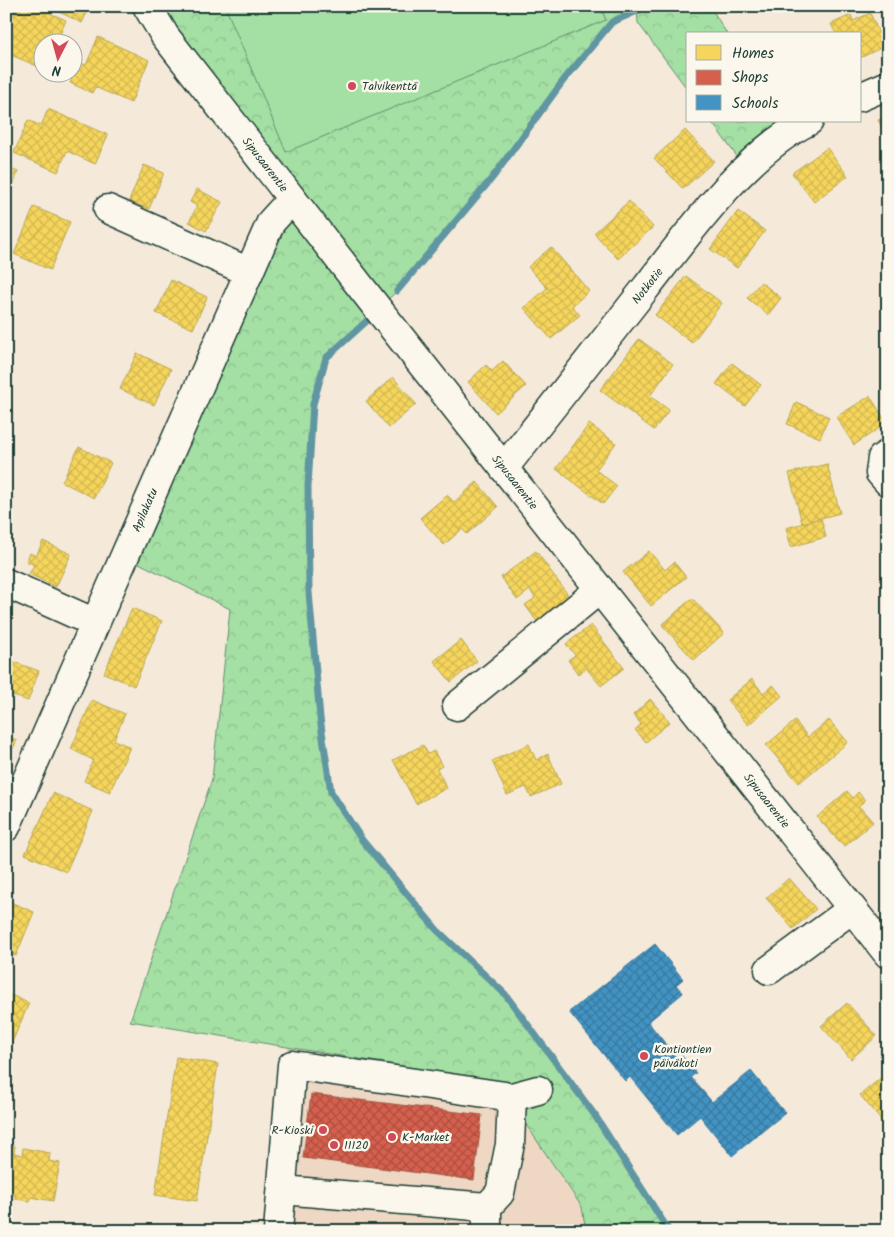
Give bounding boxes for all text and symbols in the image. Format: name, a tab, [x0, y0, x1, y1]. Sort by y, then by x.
north arrow	[32, 32, 82, 82]
legend	[686, 32, 862, 122]
text: Homes	[732, 42, 775, 66]
text: N	[51, 59, 62, 81]
text: Shops	[732, 66, 769, 90]
place label: Talvikenttä	[362, 77, 419, 96]
marker: Talvikenttä	[346, 80, 358, 92]
text: Schools	[732, 92, 779, 116]
street label: Sipusaarentie	[237, 133, 293, 197]
street label: Notkotie	[627, 263, 669, 308]
street label: Sipusaarentie	[487, 451, 543, 515]
street label: Apilakatu	[127, 485, 163, 535]
street label: Sipusaarentie	[738, 769, 795, 833]
place label: Kontiontien päiväkoti	[653, 1040, 712, 1073]
marker: Kontiontien päiväkoti	[638, 1050, 650, 1062]
place label: R-Kioski	[272, 1121, 314, 1140]
marker: R-Kioski	[317, 1124, 329, 1136]
place label: K-Market	[402, 1128, 450, 1147]
marker: K-Market	[386, 1131, 398, 1143]
place label: 11120	[344, 1136, 368, 1155]
marker: 11120	[328, 1139, 340, 1151]

